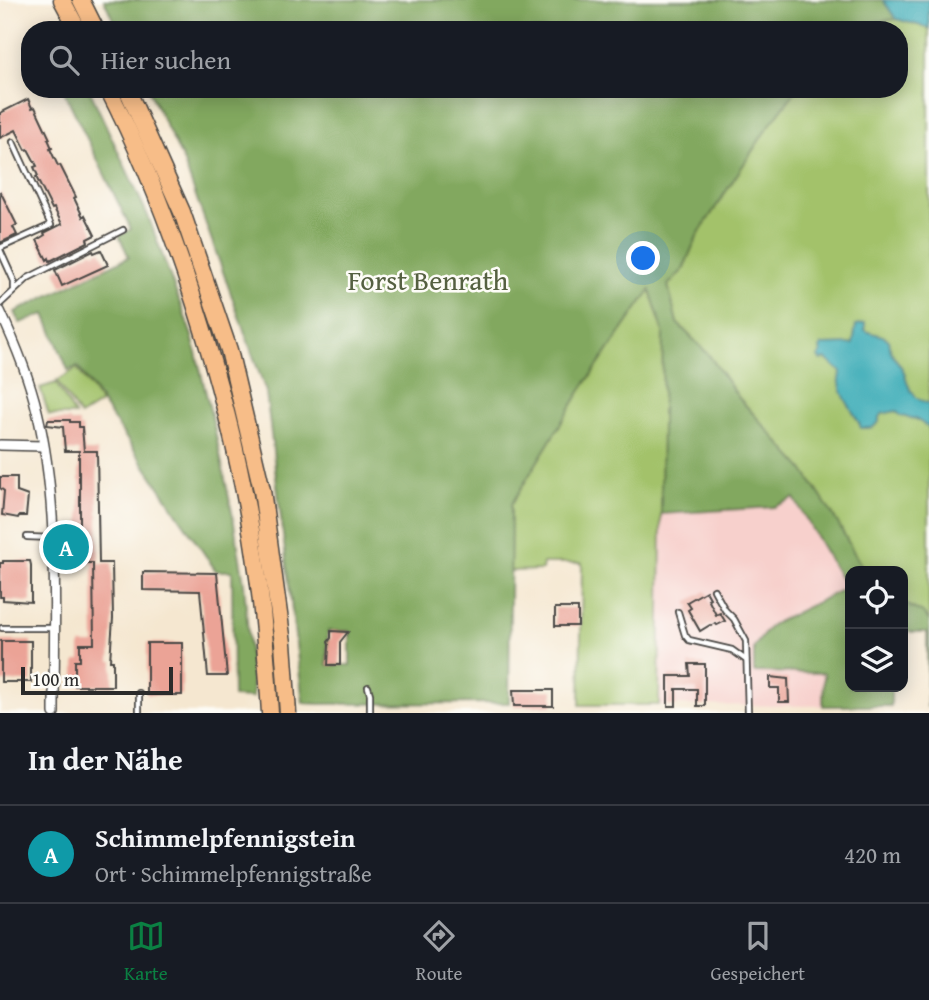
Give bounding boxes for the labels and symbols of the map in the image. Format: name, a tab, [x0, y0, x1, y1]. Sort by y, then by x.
your location	[626, 241, 660, 275]
park label: Forst Benrath	[348, 259, 508, 300]
pin: A	[43, 521, 89, 573]
scale bar	[21, 664, 173, 696]

